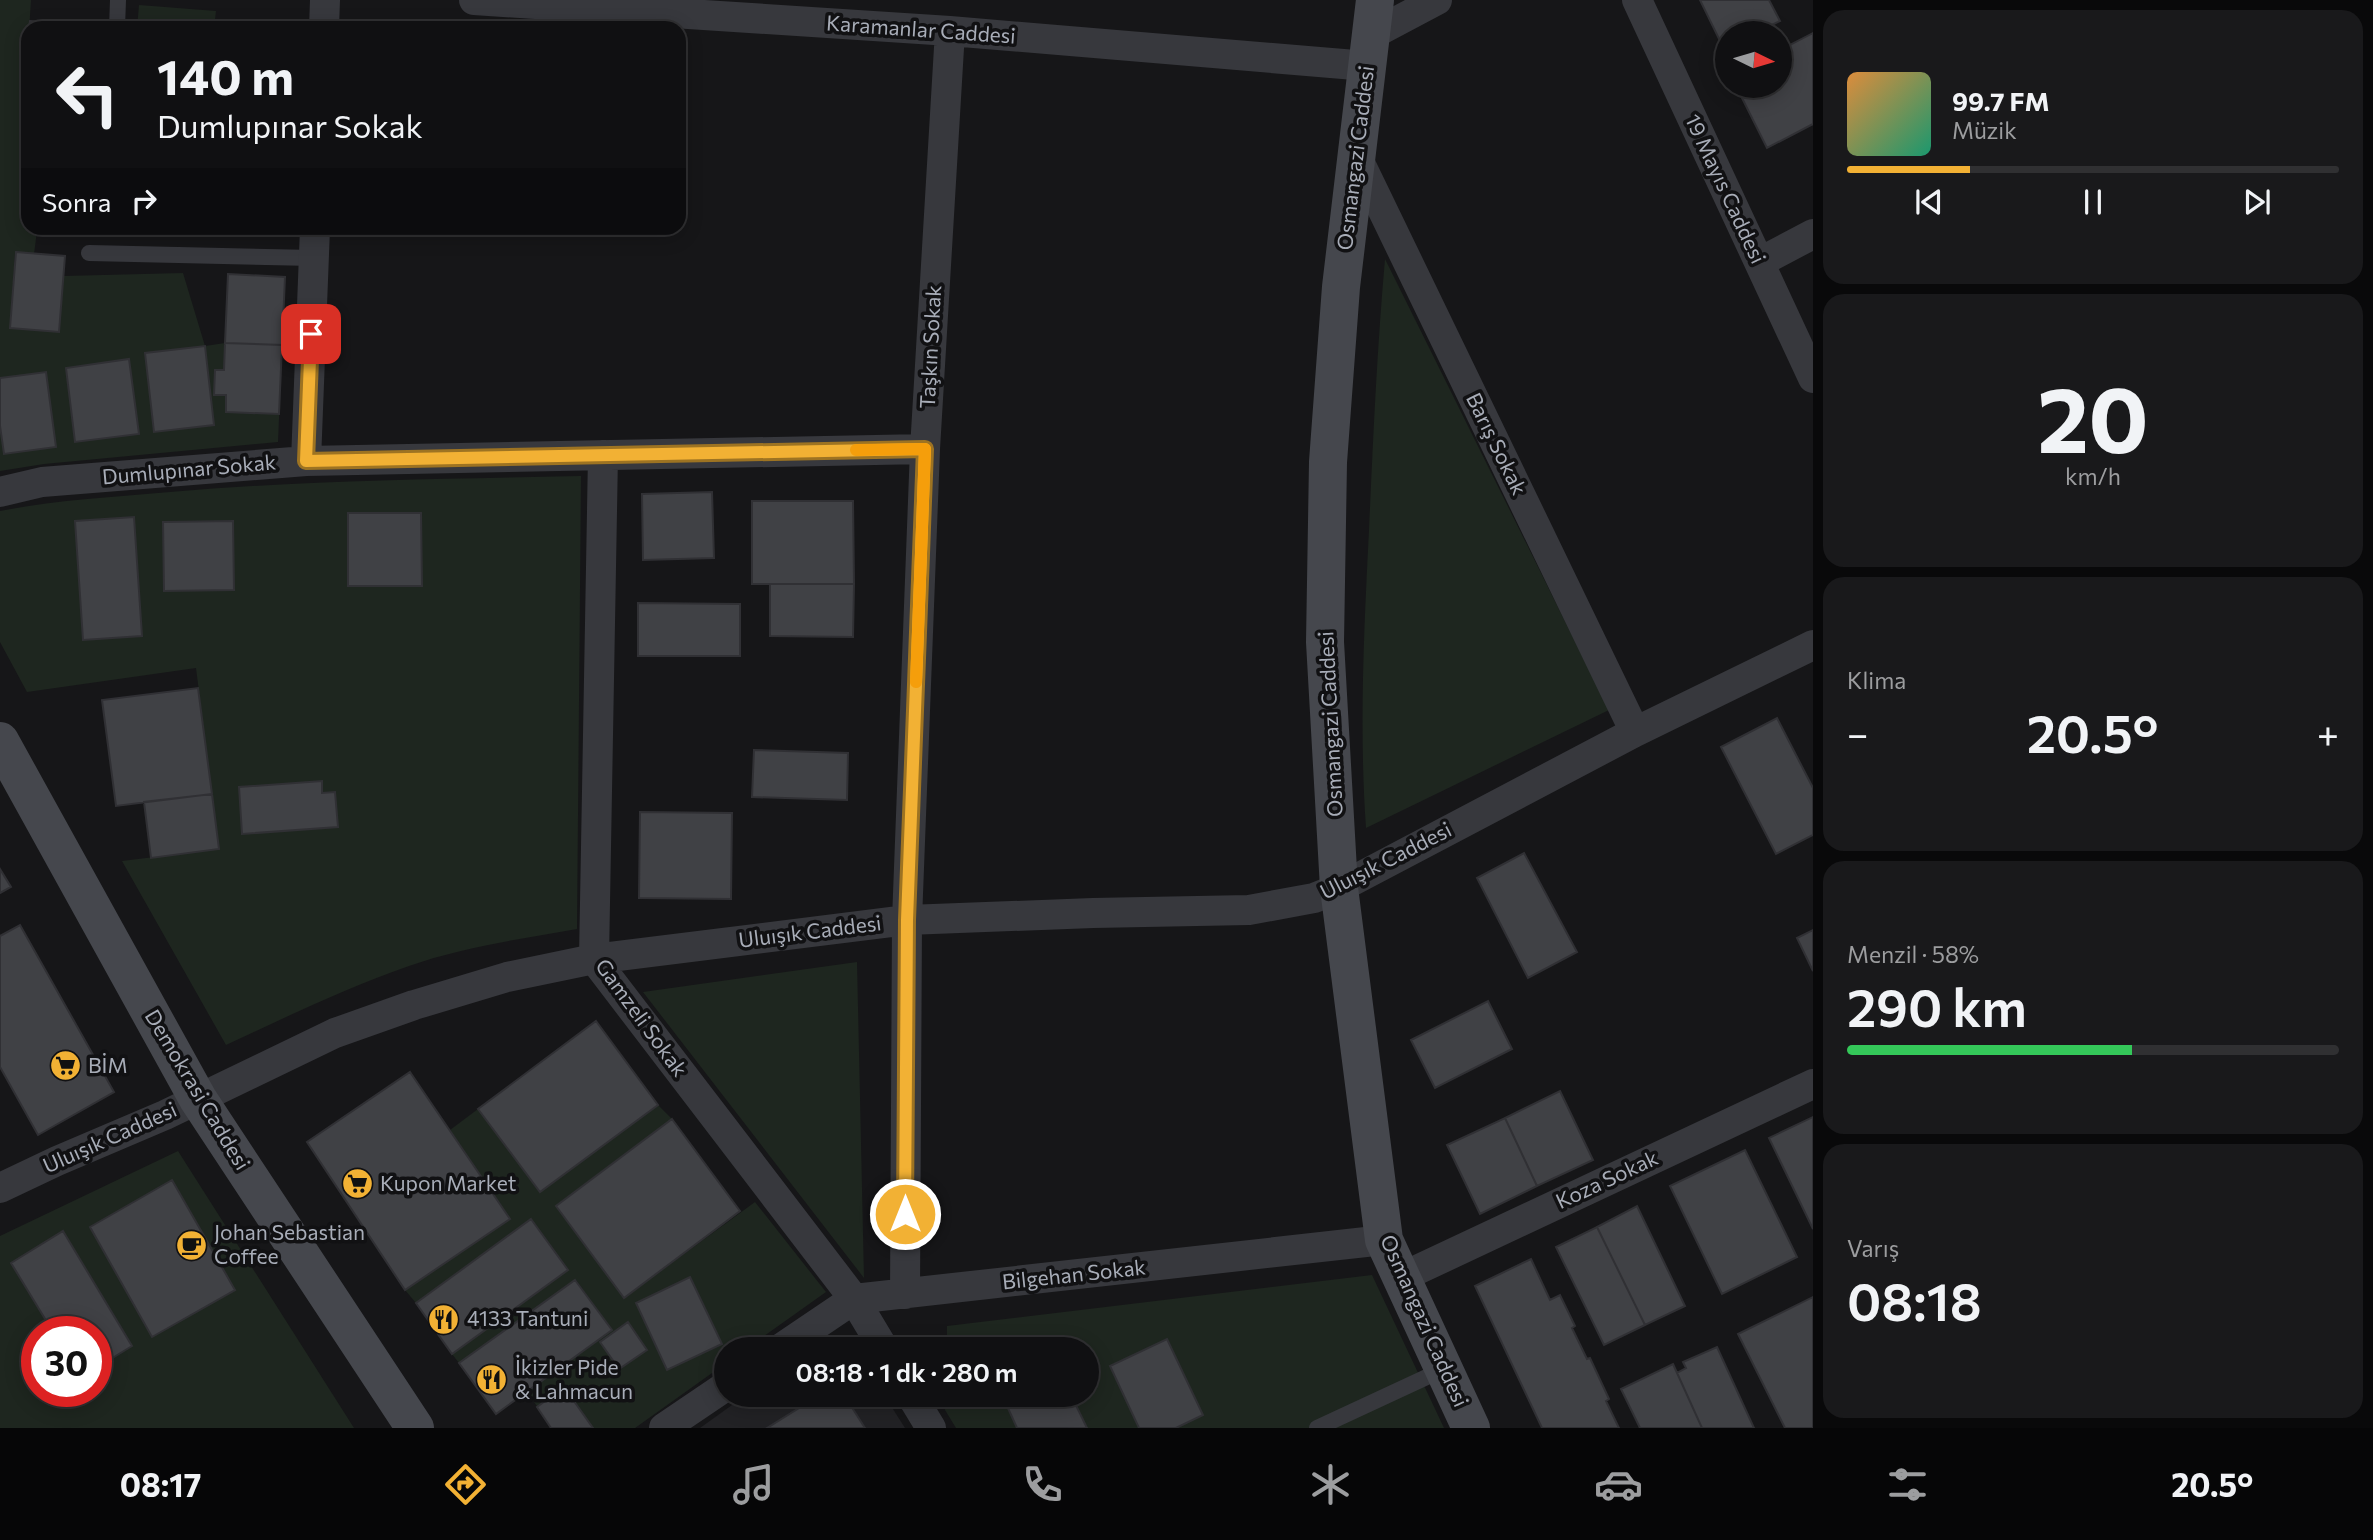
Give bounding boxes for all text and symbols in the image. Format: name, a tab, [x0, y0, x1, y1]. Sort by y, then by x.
street label: Karamanlar Caddesi	[825, 9, 1017, 48]
north arrow	[1715, 21, 1792, 98]
map controls	[1715, 21, 1792, 98]
text: 140 m	[157, 45, 294, 105]
icon: left	[42, 49, 133, 140]
street label: Osmangazi Caddesi	[1331, 64, 1378, 252]
text: 99.7 FM	[1952, 85, 2050, 116]
text: Dumlupınar Sokak	[157, 105, 423, 145]
street label: 19 Mayıs Caddesi	[1681, 110, 1772, 267]
text: Müzik	[1952, 116, 2017, 144]
icon: right	[125, 182, 163, 220]
icon: previous	[1910, 183, 1948, 221]
icon: pause	[2074, 183, 2112, 221]
icon: next	[2238, 183, 2276, 221]
text: Sonra	[42, 186, 111, 217]
street label: Taşkın Sokak	[914, 285, 945, 409]
pin	[281, 304, 341, 364]
icon: arrive	[292, 315, 330, 353]
text: 20	[2037, 360, 2149, 472]
street label: Barış Sokak	[1462, 388, 1533, 498]
street label: Dumlupınar Sokak	[101, 448, 277, 489]
text: km/h	[2065, 462, 2121, 490]
street label: Osmangazi Caddesi	[1312, 631, 1347, 817]
text: Klima	[1847, 666, 1906, 694]
text: 20.5°	[2027, 700, 2158, 764]
text: −	[1847, 709, 1869, 756]
text: +	[2317, 709, 2339, 756]
street label: Uluışık Caddesi	[1316, 816, 1455, 903]
street label: Uluışık Caddesi	[737, 909, 883, 952]
text: Menzil · 58%	[1847, 940, 1979, 968]
street label: Gamzeli Sokak	[591, 953, 693, 1081]
text: 290 km	[1847, 974, 2027, 1038]
street label: Demokrasi Caddesi	[141, 1005, 256, 1174]
supermarket icon: BİM	[48, 1049, 82, 1083]
place label: BİM	[88, 1052, 128, 1077]
street label: Uluışık Caddesi	[39, 1096, 180, 1177]
street label: Koza Sokak	[1551, 1144, 1661, 1213]
supermarket icon: Kupon Market	[340, 1167, 374, 1201]
place label: Kupon Market	[380, 1170, 516, 1195]
position arrow	[868, 1177, 942, 1251]
place label: Johan Sebastian Coffee	[214, 1219, 365, 1268]
cafe icon: Johan Sebastian Coffee	[174, 1228, 208, 1262]
street label: Osmangazi Caddesi	[1376, 1230, 1475, 1410]
text: Varış	[1847, 1234, 1899, 1262]
street label: Bilgehan Sokak	[1001, 1254, 1147, 1293]
text: 08:18	[1847, 1268, 1982, 1332]
restaurant icon: 4133 Tantuni	[427, 1302, 461, 1336]
place label: 4133 Tantuni	[467, 1305, 588, 1330]
speed limit sign: 30	[21, 1316, 112, 1407]
place label: İkizler Pide & Lahmacun	[515, 1354, 633, 1403]
text: 08:18 · 1 dk · 280 m	[795, 1356, 1018, 1387]
restaurant icon: İkizler Pide & Lahmacun	[475, 1363, 509, 1397]
icon: directions	[441, 1460, 490, 1509]
icon: music	[729, 1460, 778, 1509]
icon: phone	[1018, 1460, 1067, 1509]
icon: climate	[1306, 1460, 1355, 1509]
icon: car	[1594, 1460, 1643, 1509]
icon: filters	[1883, 1460, 1932, 1509]
text: 08:17	[120, 1464, 201, 1504]
text: 20.5°	[2171, 1464, 2253, 1504]

